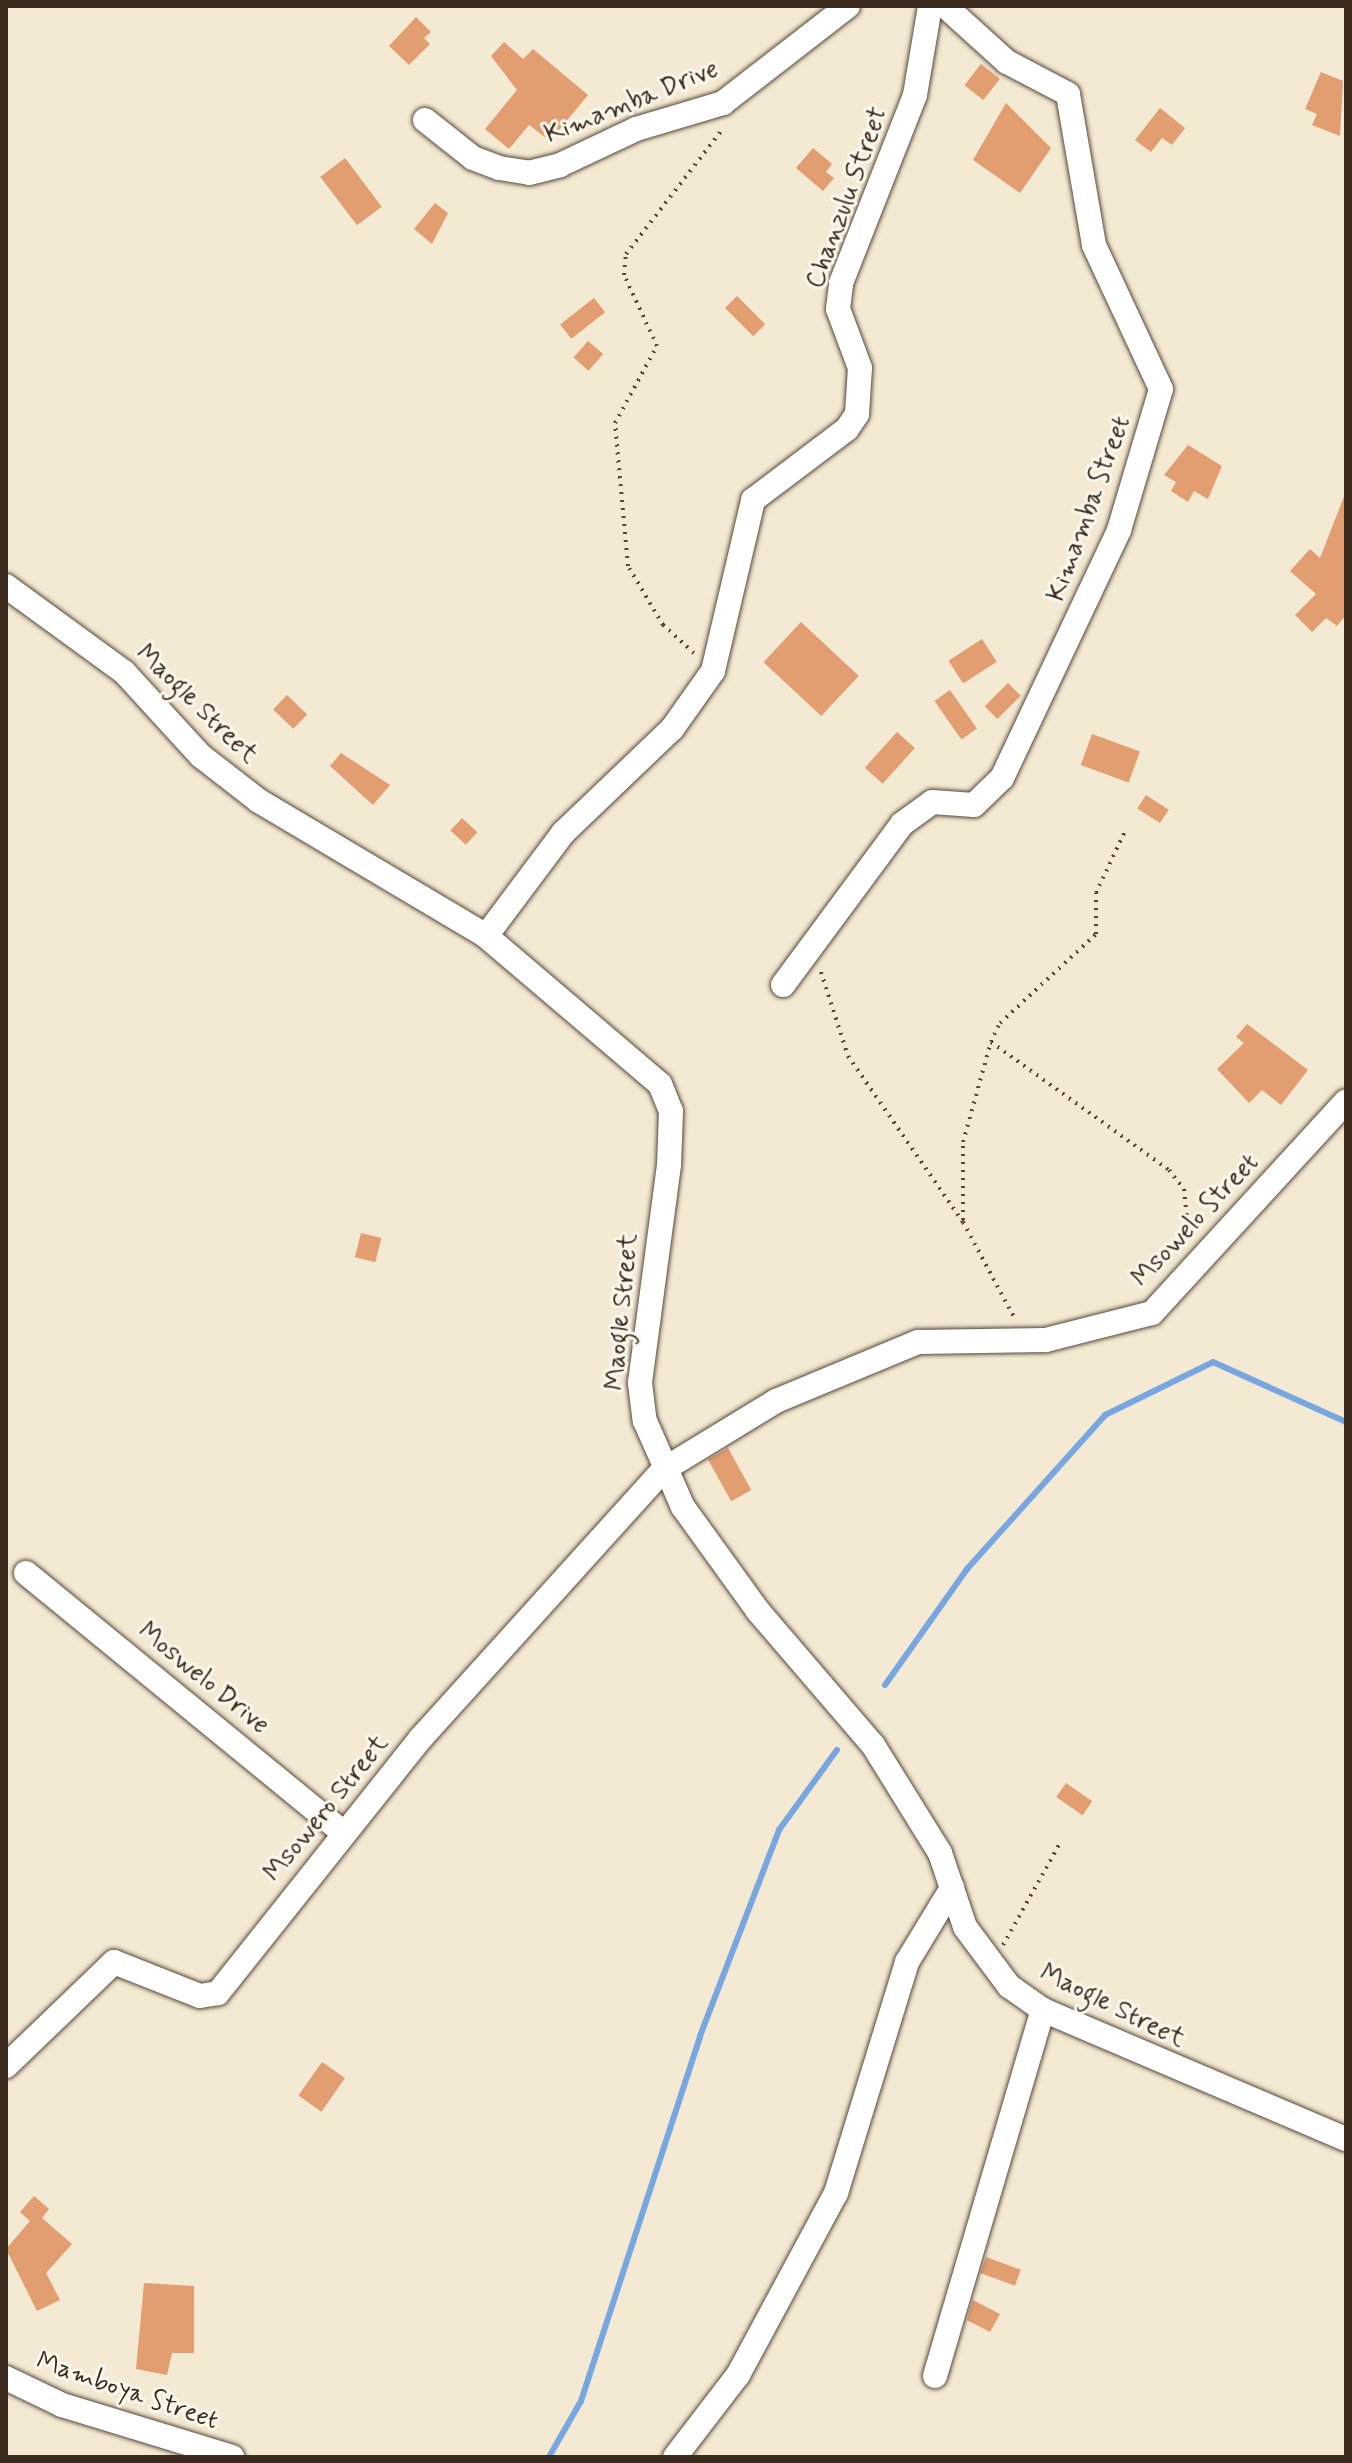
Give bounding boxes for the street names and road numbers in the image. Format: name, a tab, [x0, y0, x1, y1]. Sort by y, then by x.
street label: Kimamba Drive	[542, 54, 722, 152]
street label: Chanzulu Street	[801, 103, 895, 293]
street label: Kimamba Street	[1041, 410, 1139, 608]
street label: Maogle Street	[128, 639, 264, 771]
street label: Msowelo Street	[1125, 1146, 1267, 1296]
street label: Maogle Street	[601, 1232, 645, 1392]
street label: Moswelo Drive	[132, 1617, 274, 1741]
street label: Msowero Street	[258, 1729, 396, 1889]
street label: Maogle Street	[1034, 1958, 1190, 2056]
street label: Mamboya Street	[30, 2346, 224, 2438]

